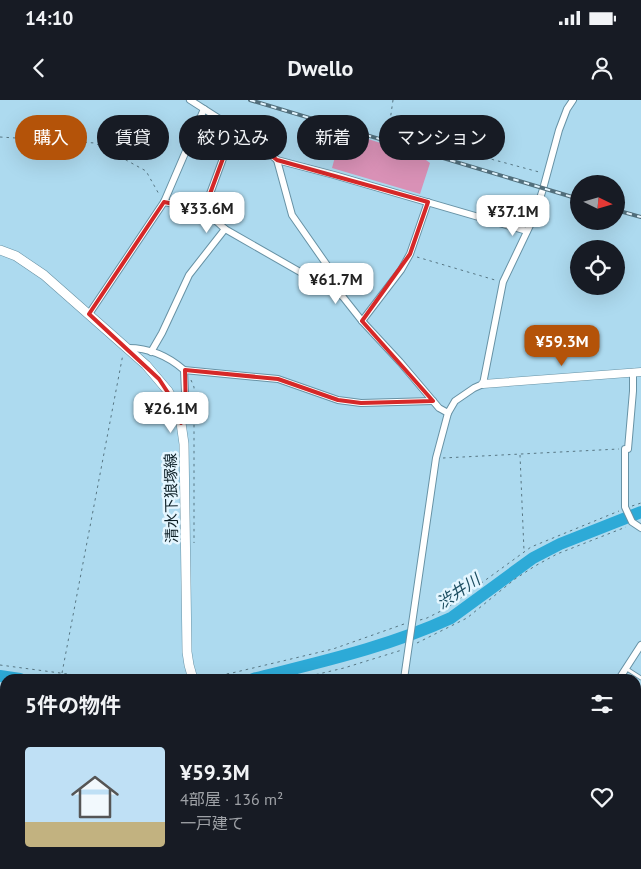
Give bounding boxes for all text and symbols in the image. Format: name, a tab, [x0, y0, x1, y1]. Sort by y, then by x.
text: 14:10	[25, 6, 73, 30]
icon: back	[25, 54, 53, 82]
text: Dwello	[288, 54, 353, 82]
icon: person	[588, 54, 616, 82]
chip: 購入	[15, 115, 87, 160]
chip: 賃貸	[97, 115, 169, 160]
chip: 絞り込み	[179, 115, 287, 160]
chip: 新着	[297, 115, 369, 160]
chip: マンション	[379, 115, 505, 160]
north arrow	[570, 175, 625, 230]
map controls	[570, 175, 625, 295]
pin: ¥33.6M	[166, 192, 248, 234]
pin: ¥37.1M	[472, 194, 554, 237]
text: ¥33.6M	[180, 198, 234, 218]
text: ¥37.1M	[487, 201, 539, 221]
button: locate	[570, 240, 625, 295]
pin: ¥61.7M	[295, 262, 377, 305]
text: ¥61.7M	[309, 269, 363, 289]
pin: ¥59.3M	[521, 324, 603, 367]
text: ¥59.3M	[535, 331, 589, 351]
pin: ¥26.1M	[130, 392, 212, 434]
text: ¥26.1M	[144, 398, 198, 418]
street label: 清水下狼塚線	[161, 453, 181, 543]
water label: 渋井川	[433, 568, 485, 613]
icon: filters	[588, 690, 616, 718]
text: 5件の物件	[25, 692, 121, 719]
text: ¥59.3M	[180, 759, 250, 786]
icon: home	[65, 767, 125, 827]
icon: heart	[588, 783, 616, 811]
text: 4部屋 · 136 m²	[180, 789, 283, 809]
text: 一戸建て	[180, 813, 244, 833]

